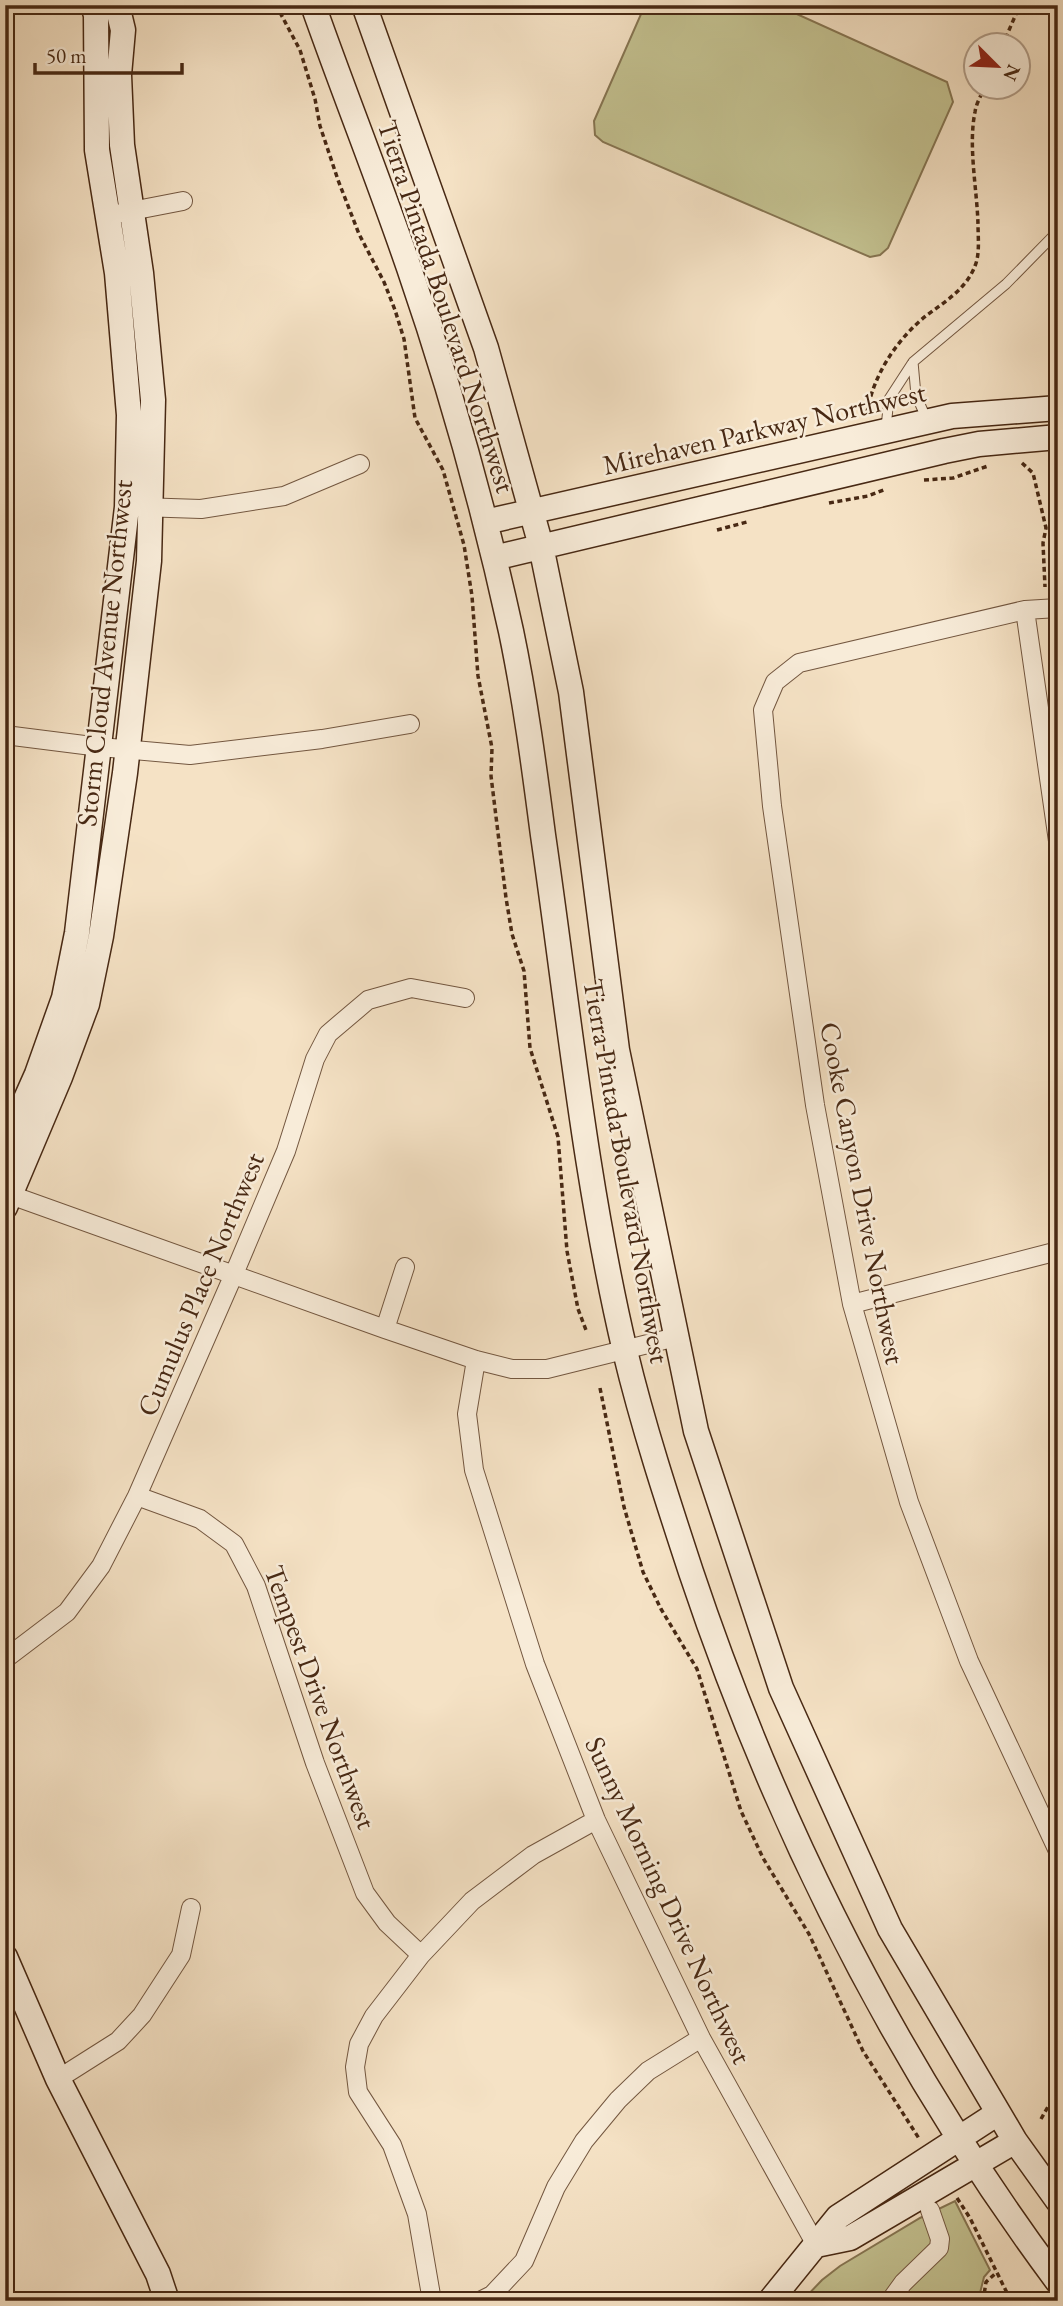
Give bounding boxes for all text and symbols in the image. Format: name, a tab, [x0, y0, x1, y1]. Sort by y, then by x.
scale bar	[35, 32, 182, 76]
north arrow	[962, 32, 1032, 102]
text: 50 m	[46, 42, 87, 69]
text: N	[997, 61, 1027, 85]
street label: Tierra Pintada Boulevard Northwest	[370, 115, 524, 497]
street label: Mirehaven Parkway Northwest	[599, 373, 929, 483]
street label: Storm Cloud Avenue Northwest	[68, 478, 140, 828]
street label: Tierra Pintada Boulevard Northwest	[575, 976, 679, 1366]
street label: Cooke Canyon Drive Northwest	[812, 1019, 914, 1367]
street label: Cumulus Place Northwest	[128, 1146, 272, 1421]
street label: Tempest Drive Northwest	[257, 1560, 386, 1834]
street label: Sunny Morning Drive Northwest	[577, 1731, 761, 2069]

